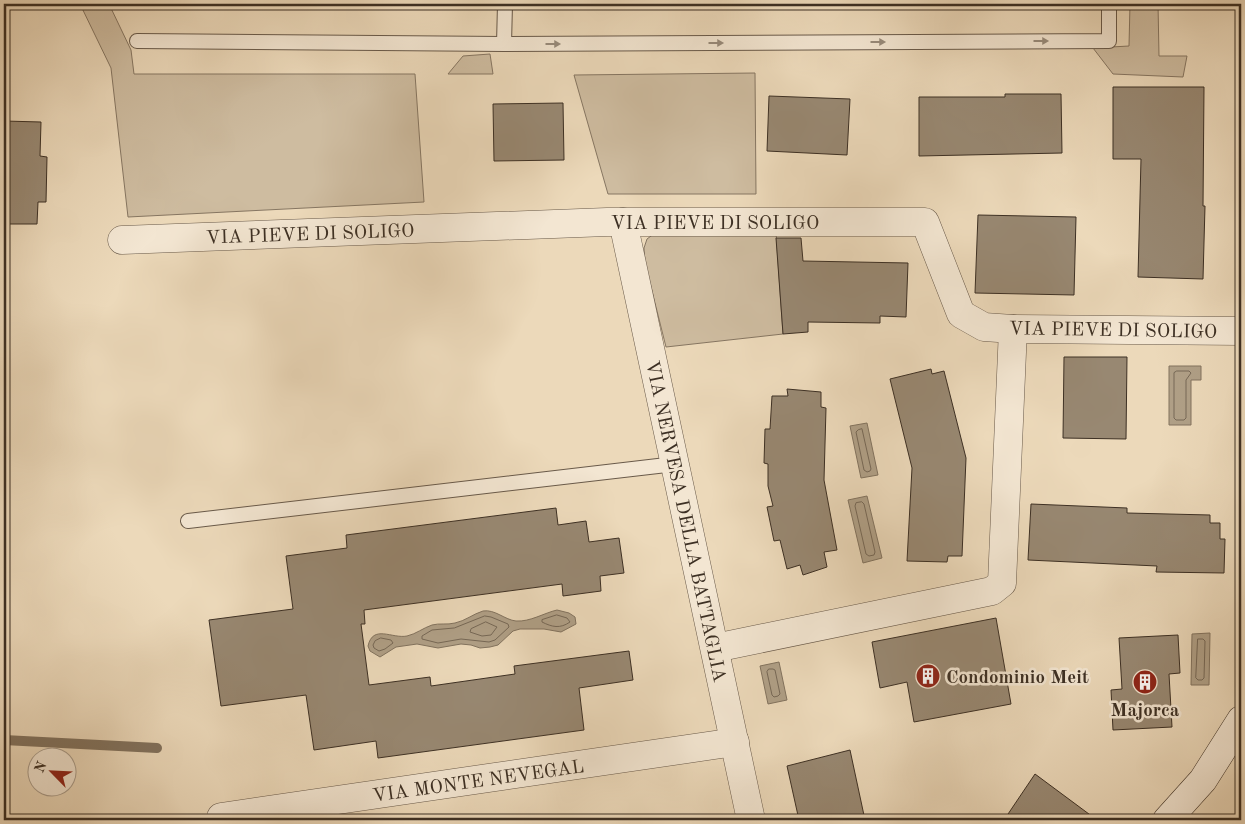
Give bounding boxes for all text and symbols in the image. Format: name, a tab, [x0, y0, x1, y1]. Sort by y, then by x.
one-way arrow	[1033, 37, 1049, 45]
one-way arrow	[870, 38, 886, 46]
one-way arrow	[708, 39, 724, 47]
one-way arrow	[545, 40, 561, 48]
street label: VIA PIEVE DI SOLIGO	[611, 215, 819, 234]
street label: VIA PIEVE DI SOLIGO	[206, 222, 415, 249]
street label: VIA PIEVE DI SOLIGO	[1009, 320, 1217, 343]
street label: VIA NERVESA DELLA BATTAGLIA	[641, 359, 728, 685]
building icon: Condominio Meit	[915, 663, 941, 689]
place label: Condominio Meit	[946, 669, 1089, 688]
building icon: Majorca	[1132, 669, 1158, 695]
place label: Majorca	[1110, 702, 1180, 721]
north arrow	[28, 746, 78, 796]
street label: VIA MONTE NEVEGAL	[371, 758, 585, 807]
text: N	[32, 759, 50, 775]

